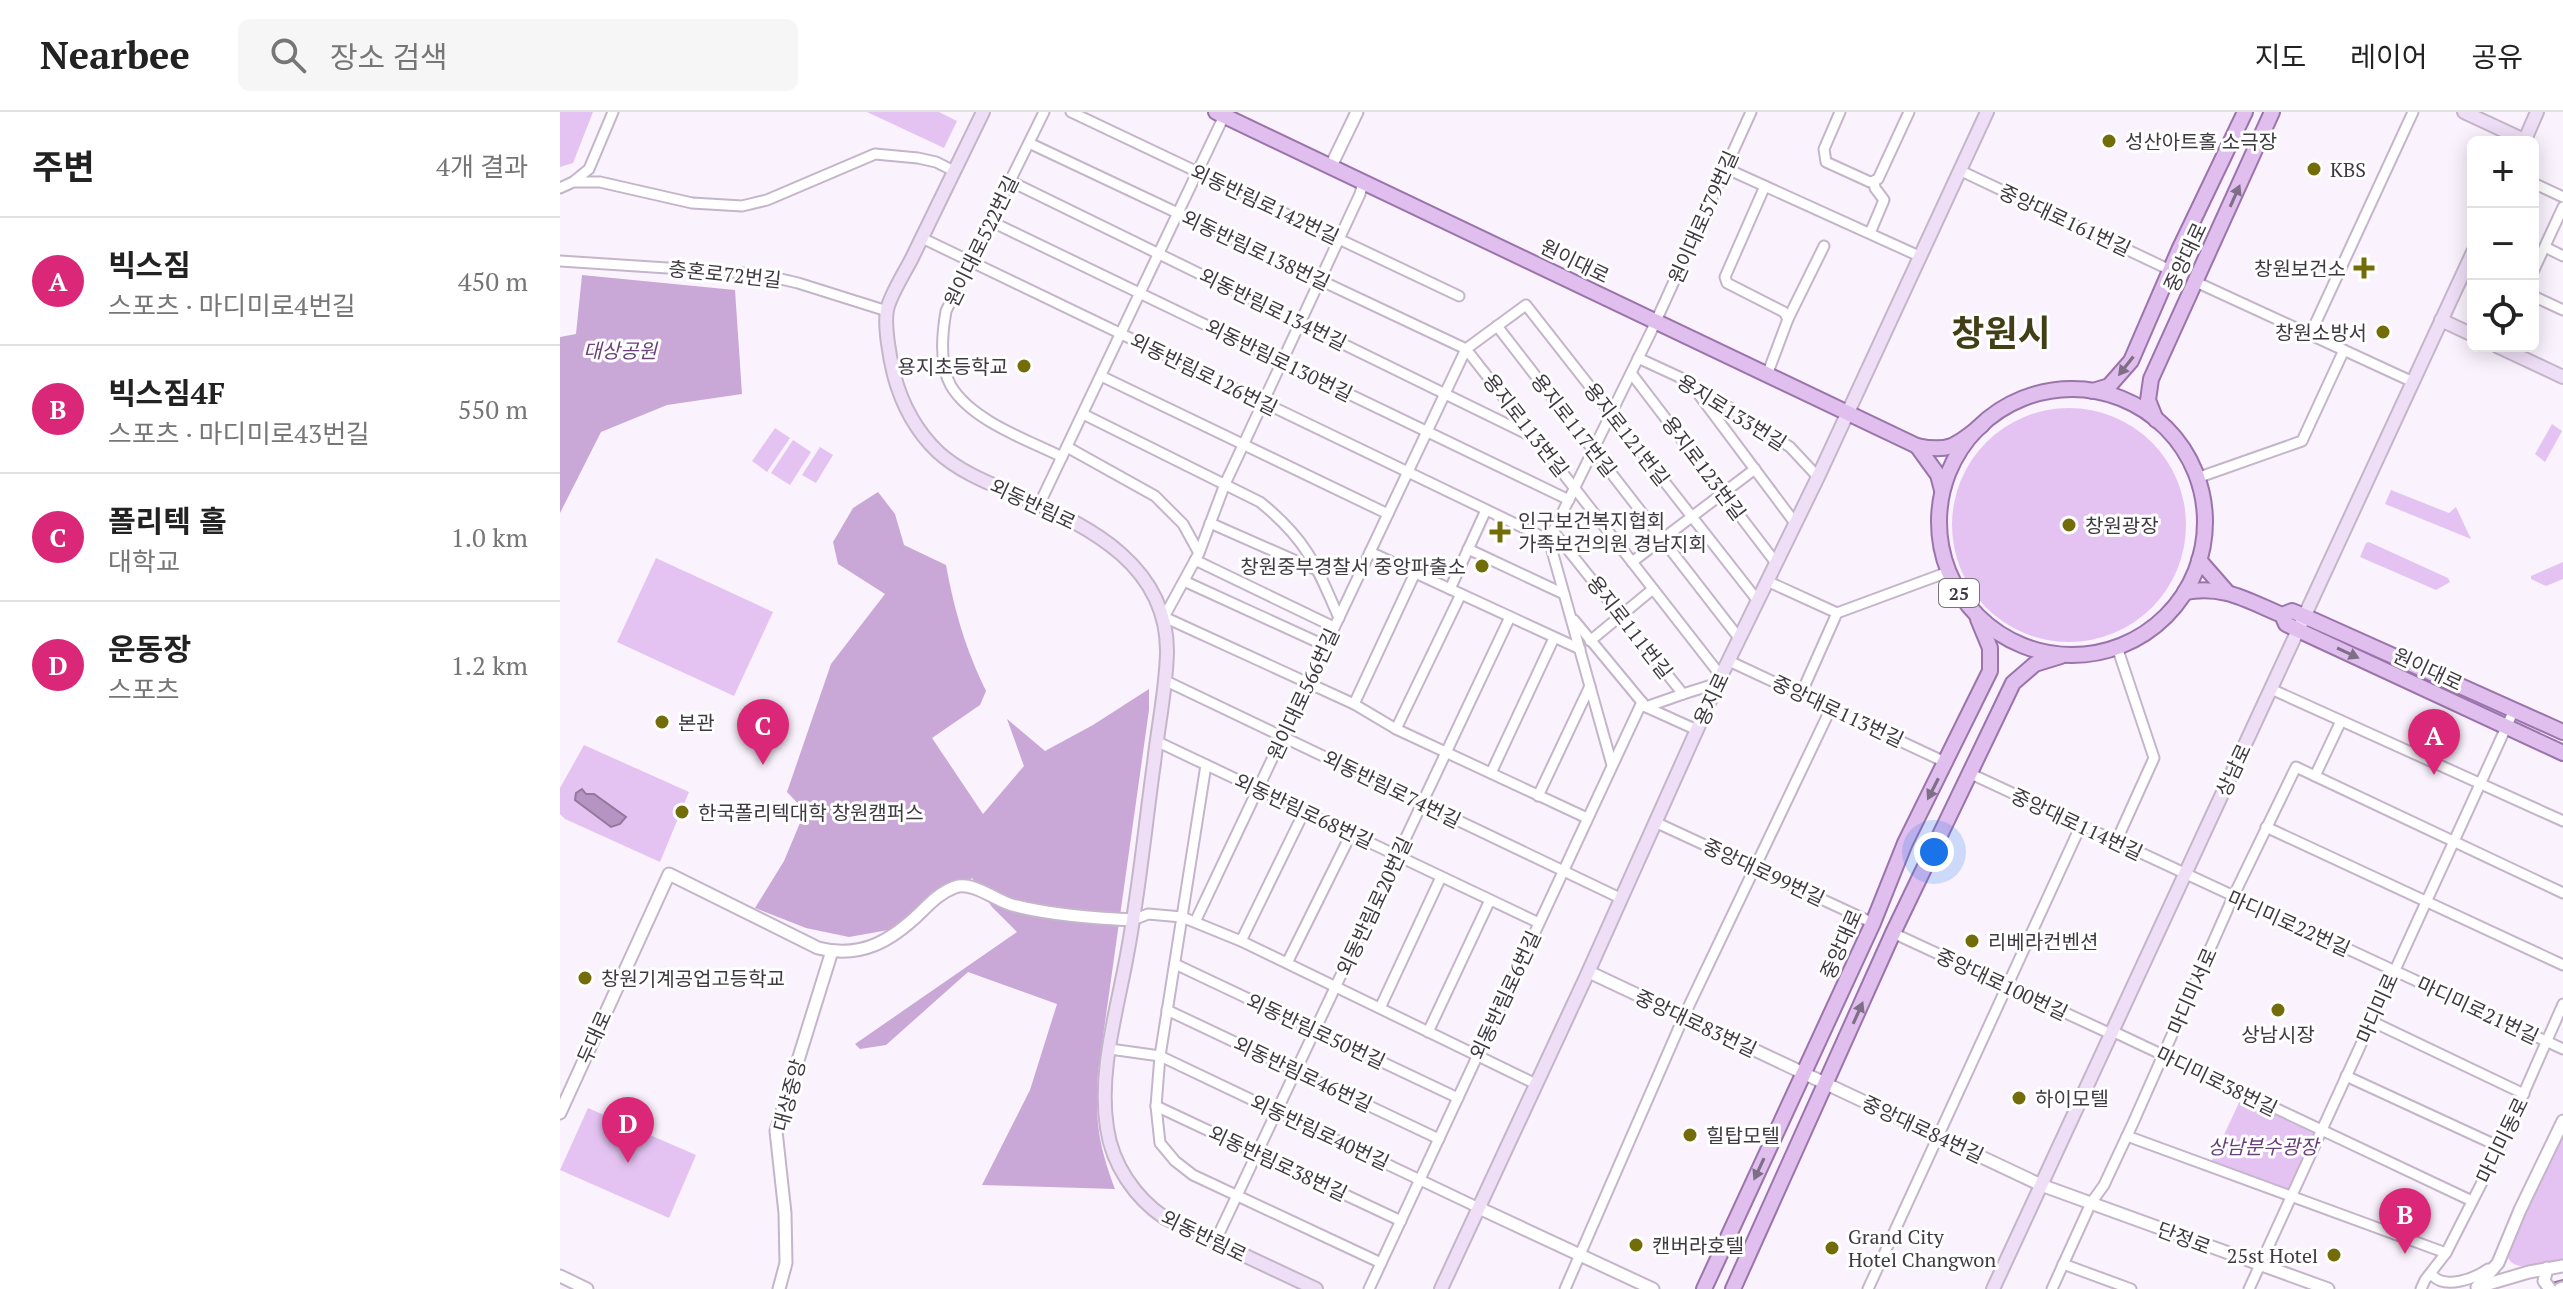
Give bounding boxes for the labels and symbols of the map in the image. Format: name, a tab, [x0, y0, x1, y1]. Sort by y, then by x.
place label: 성산아트홀 소극장	[2125, 128, 2277, 155]
marker: 성산아트홀 소극장	[2100, 132, 2118, 150]
street label: 원이대로579번길	[1662, 146, 1744, 288]
place label: KBS	[2330, 156, 2366, 183]
street label: 외동반림로142번길	[1186, 158, 1344, 250]
marker: KBS	[2305, 160, 2323, 178]
street label: 원이대로522번길	[938, 171, 1024, 311]
street label: 중앙대로161번길	[1995, 178, 2135, 262]
one-way arrow	[2228, 184, 2242, 208]
street label: 외동반림로138번길	[1177, 204, 1335, 296]
street label: 중앙대로	[2157, 218, 2213, 296]
street label: 원이대로	[1536, 233, 1614, 289]
street label: 충혼로72번길	[667, 255, 783, 293]
place label: 창원보건소	[2254, 255, 2346, 282]
marker: 창원보건소	[2353, 257, 2375, 279]
street label: 외동반림로134번길	[1195, 262, 1351, 356]
district label: 창원시	[1951, 309, 2051, 356]
street label: 외동반림로130번길	[1201, 313, 1357, 407]
place label: 창원소방서	[2275, 319, 2367, 346]
marker: 창원소방서	[2374, 323, 2392, 341]
street label: 외동반림로126번길	[1126, 327, 1282, 421]
park label: 대상공원	[583, 337, 658, 364]
place label: 용지초등학교	[898, 353, 1008, 380]
one-way arrow	[2118, 356, 2134, 376]
marker: 용지초등학교	[1015, 357, 1033, 375]
street label: 용지로113번길	[1477, 368, 1575, 482]
street label: 용지로117번길	[1525, 368, 1623, 482]
street label: 용지로133번길	[1672, 368, 1792, 456]
street label: 용지로121번길	[1578, 377, 1676, 491]
street label: 용지로123번길	[1656, 410, 1752, 526]
street label: 외동반림로	[986, 472, 1080, 536]
place label: 인구보건복지협회 가족보건의원 경남지회	[1518, 507, 1707, 557]
place label: 창원광장	[2085, 512, 2159, 539]
marker: 창원광장	[2060, 516, 2078, 534]
marker: 인구보건복지협회 가족보건의원 경남지회	[1489, 521, 1511, 543]
place label: 창원중부경찰서 중앙파출소	[1240, 553, 1466, 580]
marker: 창원중부경찰서 중앙파출소	[1473, 557, 1491, 575]
street label: 용지로111번길	[1581, 570, 1679, 684]
road number: 25	[1939, 579, 1979, 607]
street label: 원이대로566번길	[1261, 624, 1345, 764]
street label: 원이대로	[2389, 641, 2467, 697]
one-way arrow	[2336, 646, 2359, 660]
street label: 용지로	[1687, 668, 1735, 730]
street label: 중앙대로113번길	[1768, 669, 1908, 753]
pin: C	[737, 699, 789, 765]
place label: 본관	[678, 709, 715, 736]
pin: A	[2408, 709, 2460, 775]
marker: 본관	[653, 713, 671, 731]
street label: 상남로	[2209, 739, 2257, 801]
street label: 외동반림로74번길	[1319, 744, 1465, 834]
street label: 외동반림로68번길	[1230, 767, 1378, 855]
one-way arrow	[1927, 778, 1940, 801]
street label: 중앙대로114번길	[2007, 782, 2147, 866]
place label: 한국폴리텍대학 창원캠퍼스	[698, 799, 924, 826]
marker: 한국폴리텍대학 창원캠퍼스	[673, 803, 691, 821]
street label: 외동반림로20번길	[1330, 832, 1418, 980]
street label: 중앙대로99번길	[1699, 832, 1829, 912]
your location	[1914, 832, 1954, 872]
street label: 마디미로22번길	[2223, 884, 2355, 962]
street label: 중앙대로	[1814, 905, 1868, 983]
street label: 외동반림로6번길	[1463, 926, 1547, 1064]
place label: 리베라컨벤션	[1988, 928, 2098, 955]
marker: 리베라컨벤션	[1963, 932, 1981, 950]
street label: 중앙대로100번길	[1932, 942, 2072, 1026]
street label: 마디미서로	[2161, 943, 2223, 1039]
place label: 창원기계공업고등학교	[601, 965, 785, 992]
marker: 창원기계공업고등학교	[576, 969, 594, 987]
street label: 마디미로	[2350, 969, 2404, 1047]
street label: 마디미로21번길	[2413, 970, 2543, 1050]
street label: 중앙대로83번길	[1631, 983, 1761, 1063]
street label: 외동반림로50번길	[1242, 987, 1390, 1075]
one-way arrow	[1852, 1001, 1865, 1025]
marker: 상남시장	[2269, 1001, 2287, 1019]
street label: 두대로	[570, 1006, 618, 1068]
place label: 상남시장	[2241, 1021, 2315, 1048]
street label: 외동반림로46번길	[1229, 1030, 1377, 1118]
street label: 마디미로38번길	[2152, 1040, 2282, 1122]
street label: 대상중앙	[766, 1056, 812, 1134]
place label: 하이모텔	[2035, 1085, 2109, 1112]
street label: 외동반림로40번길	[1246, 1088, 1394, 1176]
street label: 중앙대로84번길	[1858, 1089, 1988, 1169]
marker: 하이모텔	[2010, 1089, 2028, 1107]
street label: 마디미동로	[2470, 1093, 2534, 1187]
pin: D	[602, 1097, 654, 1163]
street label: 외동반림로38번길	[1204, 1119, 1352, 1207]
place label: 힐탑모텔	[1706, 1122, 1780, 1149]
marker: 힐탑모텔	[1681, 1126, 1699, 1144]
park label: 상남분수광장	[2208, 1133, 2321, 1160]
one-way arrow	[1752, 1158, 1766, 1181]
pin: B	[2379, 1188, 2431, 1254]
street label: 외동반림로	[1157, 1204, 1251, 1268]
street label: 단정로	[2153, 1216, 2215, 1260]
place label: Grand City Hotel Changwon	[1848, 1223, 1996, 1273]
place label: 캔버라호텔	[1652, 1232, 1744, 1259]
marker: 캔버라호텔	[1627, 1236, 1645, 1254]
marker: Grand City Hotel Changwon	[1823, 1239, 1841, 1257]
place label: 25st Hotel	[2227, 1242, 2318, 1269]
marker: 25st Hotel	[2325, 1246, 2343, 1264]

